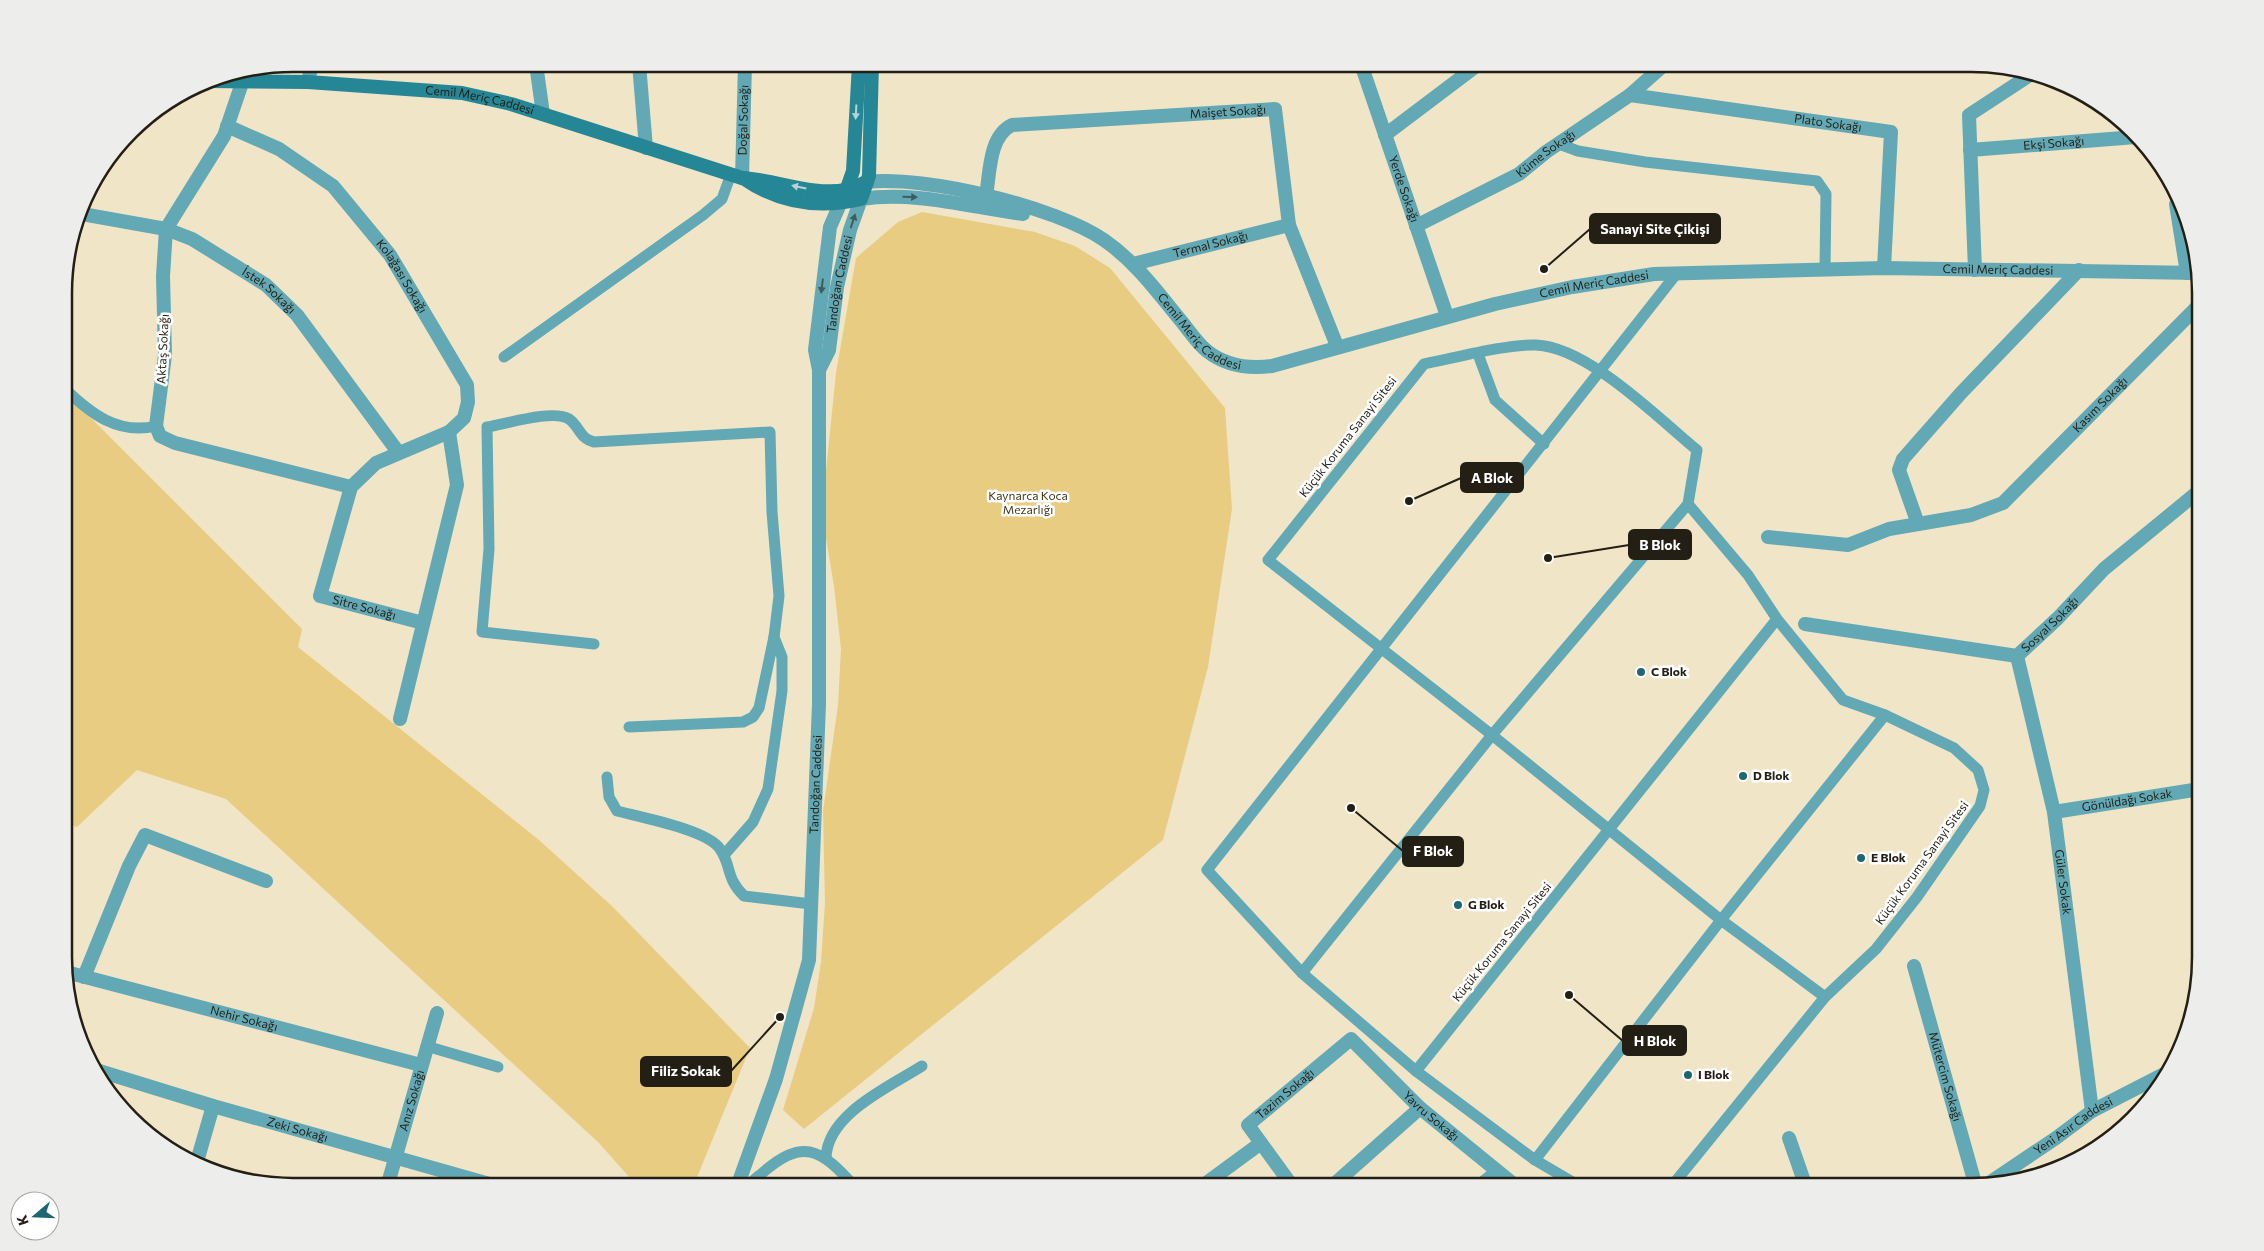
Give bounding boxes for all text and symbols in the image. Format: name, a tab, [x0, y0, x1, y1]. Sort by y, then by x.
street label: Cemil Meriç Caddesi	[425, 82, 536, 117]
street label: Doğal Sokağı	[735, 84, 750, 156]
street label: Maişet Sokağı	[1189, 102, 1266, 120]
one-way arrow	[852, 105, 860, 121]
street label: Plato Sokağı	[1794, 110, 1863, 134]
street label: Küme Sokağı	[1513, 126, 1577, 180]
street label: Ekşi Sokağı	[2023, 133, 2085, 152]
street label: Yerde Sokağı	[1387, 153, 1422, 224]
one-way arrow	[791, 183, 806, 191]
one-way arrow	[902, 194, 918, 202]
one-way arrow	[849, 213, 857, 228]
callout: Sanayi Site Çikişi	[1590, 214, 1720, 243]
text: Sanayi Site Çikişi	[1600, 220, 1710, 237]
street label: Termal Sokağı	[1171, 228, 1249, 260]
street label: Tandoğan Caddesi	[823, 234, 855, 334]
street label: Kolağası Sokağı	[374, 236, 431, 315]
street label: Cemil Meriç Caddesi	[1943, 261, 2054, 277]
street label: İstek Sokağı	[240, 264, 299, 316]
street label: Cemil Meriç Caddesi	[1538, 267, 1650, 300]
one-way arrow	[818, 278, 826, 294]
street label: Cemil Meriç Caddesi	[1155, 290, 1242, 372]
street label: Aktaş Sokağı	[153, 313, 171, 384]
street label: Küçük Koruma Sanayi Sitesi	[1296, 373, 1399, 499]
street label: Kasım Sokağı	[2069, 373, 2130, 435]
callout: A Blok	[1461, 463, 1523, 492]
text: A Blok	[1471, 469, 1513, 486]
park label: Kaynarca Koca Mezarlığı	[988, 488, 1068, 516]
callout: B Blok	[1629, 530, 1691, 559]
text: B Blok	[1639, 536, 1681, 553]
street label: Sitre Sokağı	[331, 592, 398, 622]
street label: Sosyal Sokağı	[2018, 593, 2081, 654]
place label: C Blok	[1651, 664, 1687, 678]
marker: C Blok	[1635, 666, 1647, 678]
street label: Tandoğan Caddesi	[806, 735, 824, 834]
place label: D Blok	[1753, 768, 1789, 782]
marker: D Blok	[1737, 770, 1749, 782]
street label: Gönüldağı Sokak	[2081, 785, 2174, 814]
street label: Küçük Koruma Sanayi Sitesi	[1872, 798, 1971, 927]
callout: F Blok	[1403, 837, 1463, 866]
text: F Blok	[1413, 842, 1453, 859]
street label: Güler Sokak	[2053, 849, 2075, 916]
place label: E Blok	[1871, 850, 1906, 864]
marker: E Blok	[1855, 852, 1867, 864]
street label: Küçük Koruma Sanayi Sitesi	[1449, 879, 1554, 1004]
place label: G Blok	[1468, 897, 1504, 911]
marker: G Blok	[1452, 899, 1464, 911]
street label: Nehir Sokağı	[209, 1002, 279, 1033]
callout: H Blok	[1623, 1026, 1686, 1055]
street label: Mütercim Sokağı	[1927, 1030, 1965, 1123]
text: H Blok	[1634, 1032, 1676, 1049]
callout: Filiz Sokak	[641, 1057, 731, 1086]
text: Filiz Sokak	[651, 1062, 721, 1079]
street label: Tazim Sokağı	[1253, 1065, 1316, 1121]
place label: I Blok	[1698, 1067, 1729, 1081]
street label: Anız Sokağı	[395, 1068, 426, 1133]
marker: I Blok	[1682, 1069, 1694, 1081]
street label: Yavru Sokağı	[1401, 1087, 1463, 1143]
street label: Yeni Asır Caddesi	[2031, 1094, 2115, 1157]
street label: Zeki Sokağı	[265, 1114, 330, 1144]
north arrow	[10, 1191, 60, 1241]
text: K	[13, 1213, 32, 1228]

